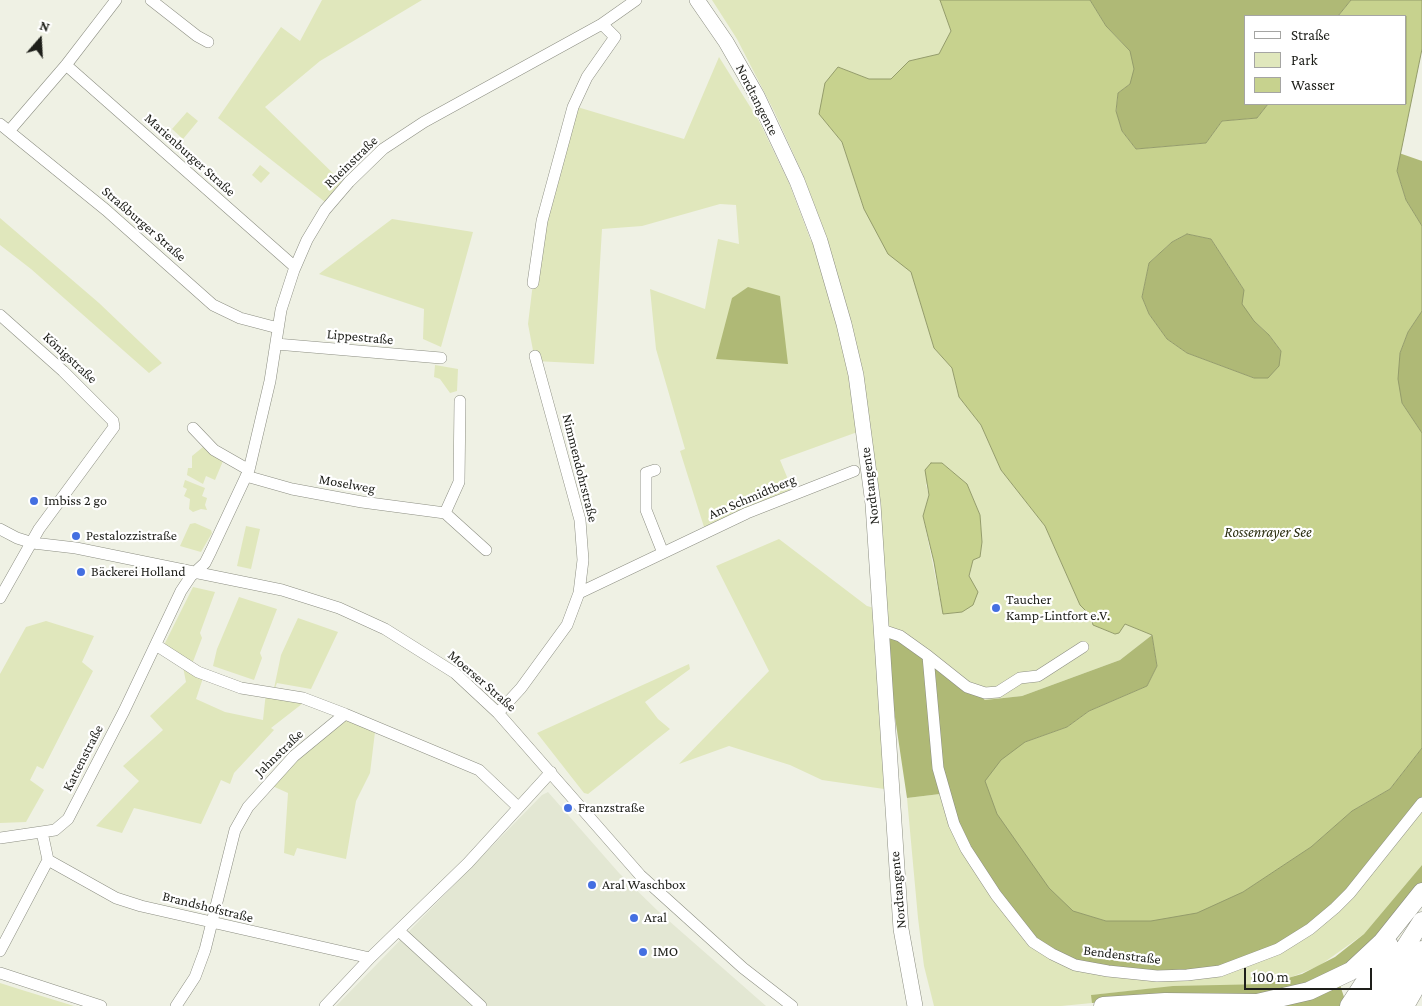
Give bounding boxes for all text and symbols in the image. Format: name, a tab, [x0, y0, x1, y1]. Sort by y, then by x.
north arrow	[15, 15, 65, 65]
legend	[1244, 15, 1407, 105]
text: N	[38, 17, 52, 35]
text: Straße	[1291, 27, 1330, 43]
text: Park	[1291, 52, 1318, 68]
street label: Nordtangente	[732, 62, 782, 138]
text: Wasser	[1291, 77, 1335, 93]
street label: Marienburger Straße	[141, 110, 239, 200]
street label: Rheinstraße	[321, 132, 381, 192]
street label: Straßburger Straße	[98, 183, 190, 265]
street label: Lippestraße	[326, 326, 394, 348]
street label: Königstraße	[39, 329, 101, 387]
street label: Nimmendohrstraße	[558, 412, 602, 524]
street label: Nordtangente	[857, 446, 883, 526]
street label: Moselweg	[317, 471, 377, 497]
street label: Am Schmidtberg	[706, 471, 798, 523]
place label: Imbiss 2 go	[44, 493, 107, 509]
marker: Imbiss 2 go	[28, 495, 40, 507]
water label: Rossenrayer See	[1224, 523, 1312, 541]
place label: Pestalozzistraße	[86, 528, 177, 544]
marker: Pestalozzistraße	[70, 530, 82, 542]
place label: Bäckerei Holland	[91, 564, 186, 580]
marker: Bäckerei Holland	[75, 566, 87, 578]
place label: Taucher Kamp-Lintfort e.V.	[1006, 592, 1110, 624]
marker: Taucher Kamp-Lintfort e.V.	[990, 602, 1002, 614]
street label: Moerser Straße	[444, 647, 520, 715]
street label: Kattenstraße	[59, 722, 107, 794]
street label: Jahnstraße	[251, 726, 307, 780]
place label: Franzstraße	[578, 800, 645, 816]
marker: Franzstraße	[562, 802, 574, 814]
street label: Nordtangente	[886, 851, 910, 929]
place label: Aral Waschbox	[602, 877, 685, 893]
marker: Aral Waschbox	[586, 879, 598, 891]
street label: Brandshofstraße	[161, 888, 255, 926]
place label: Aral	[644, 910, 667, 926]
marker: Aral	[628, 912, 640, 924]
street label: Bendenstraße	[1082, 942, 1162, 968]
place label: IMO	[653, 944, 678, 960]
marker: IMO	[637, 946, 649, 958]
scale bar	[1247, 958, 1374, 990]
text: 100 m	[1252, 969, 1289, 985]

